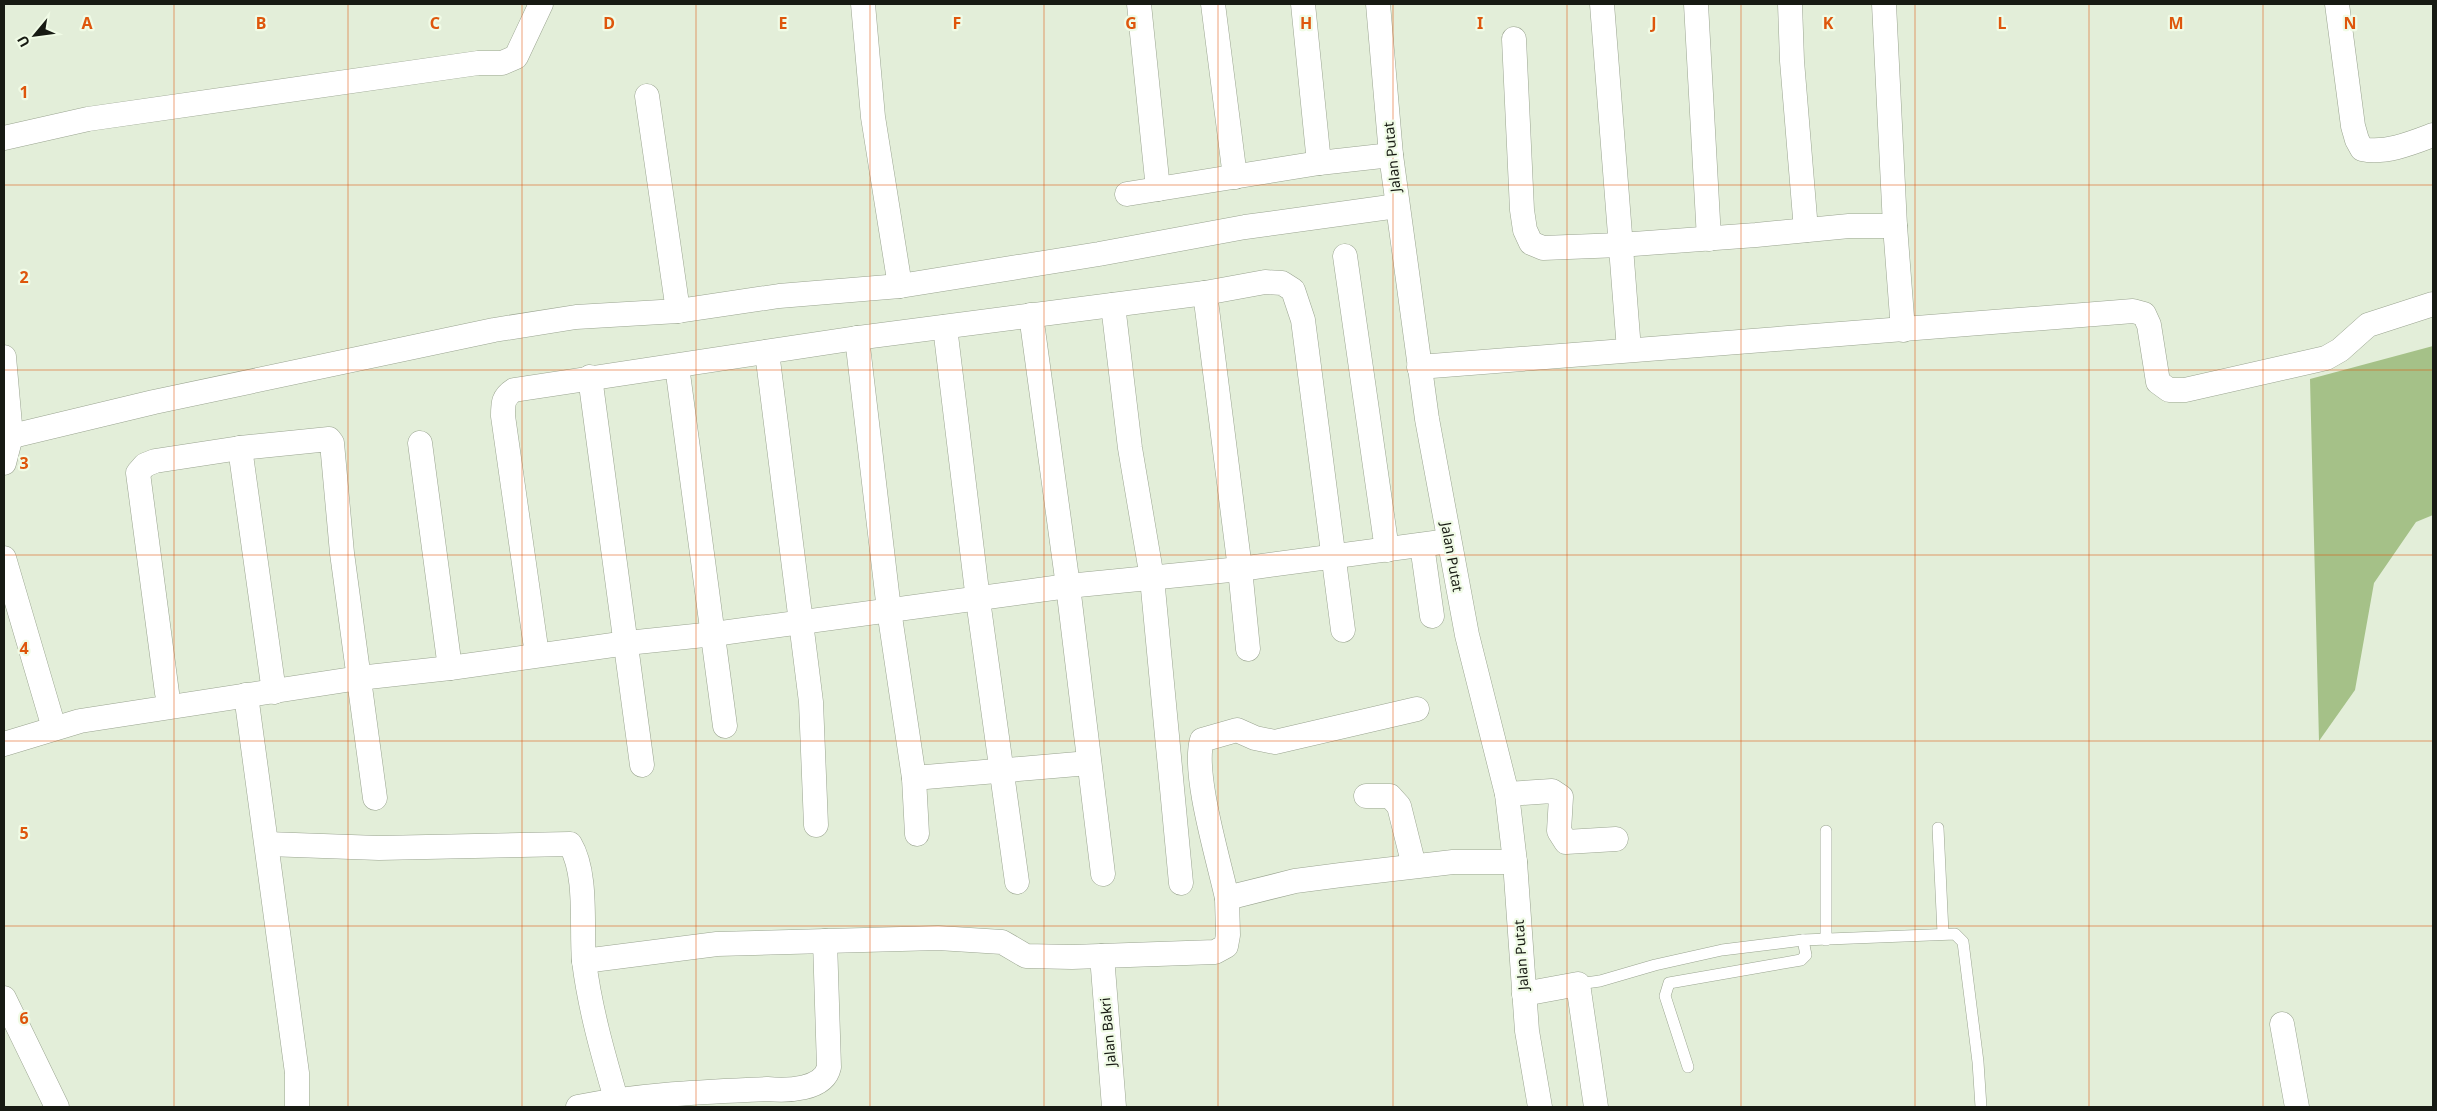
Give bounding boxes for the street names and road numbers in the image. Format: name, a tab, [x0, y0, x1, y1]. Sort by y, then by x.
street label: Jalan Putat	[1378, 121, 1405, 195]
street label: Jalan Putat	[1437, 519, 1468, 593]
street label: Jalan Putat	[1509, 919, 1533, 993]
street label: Jalan Bakri	[1095, 997, 1120, 1069]

